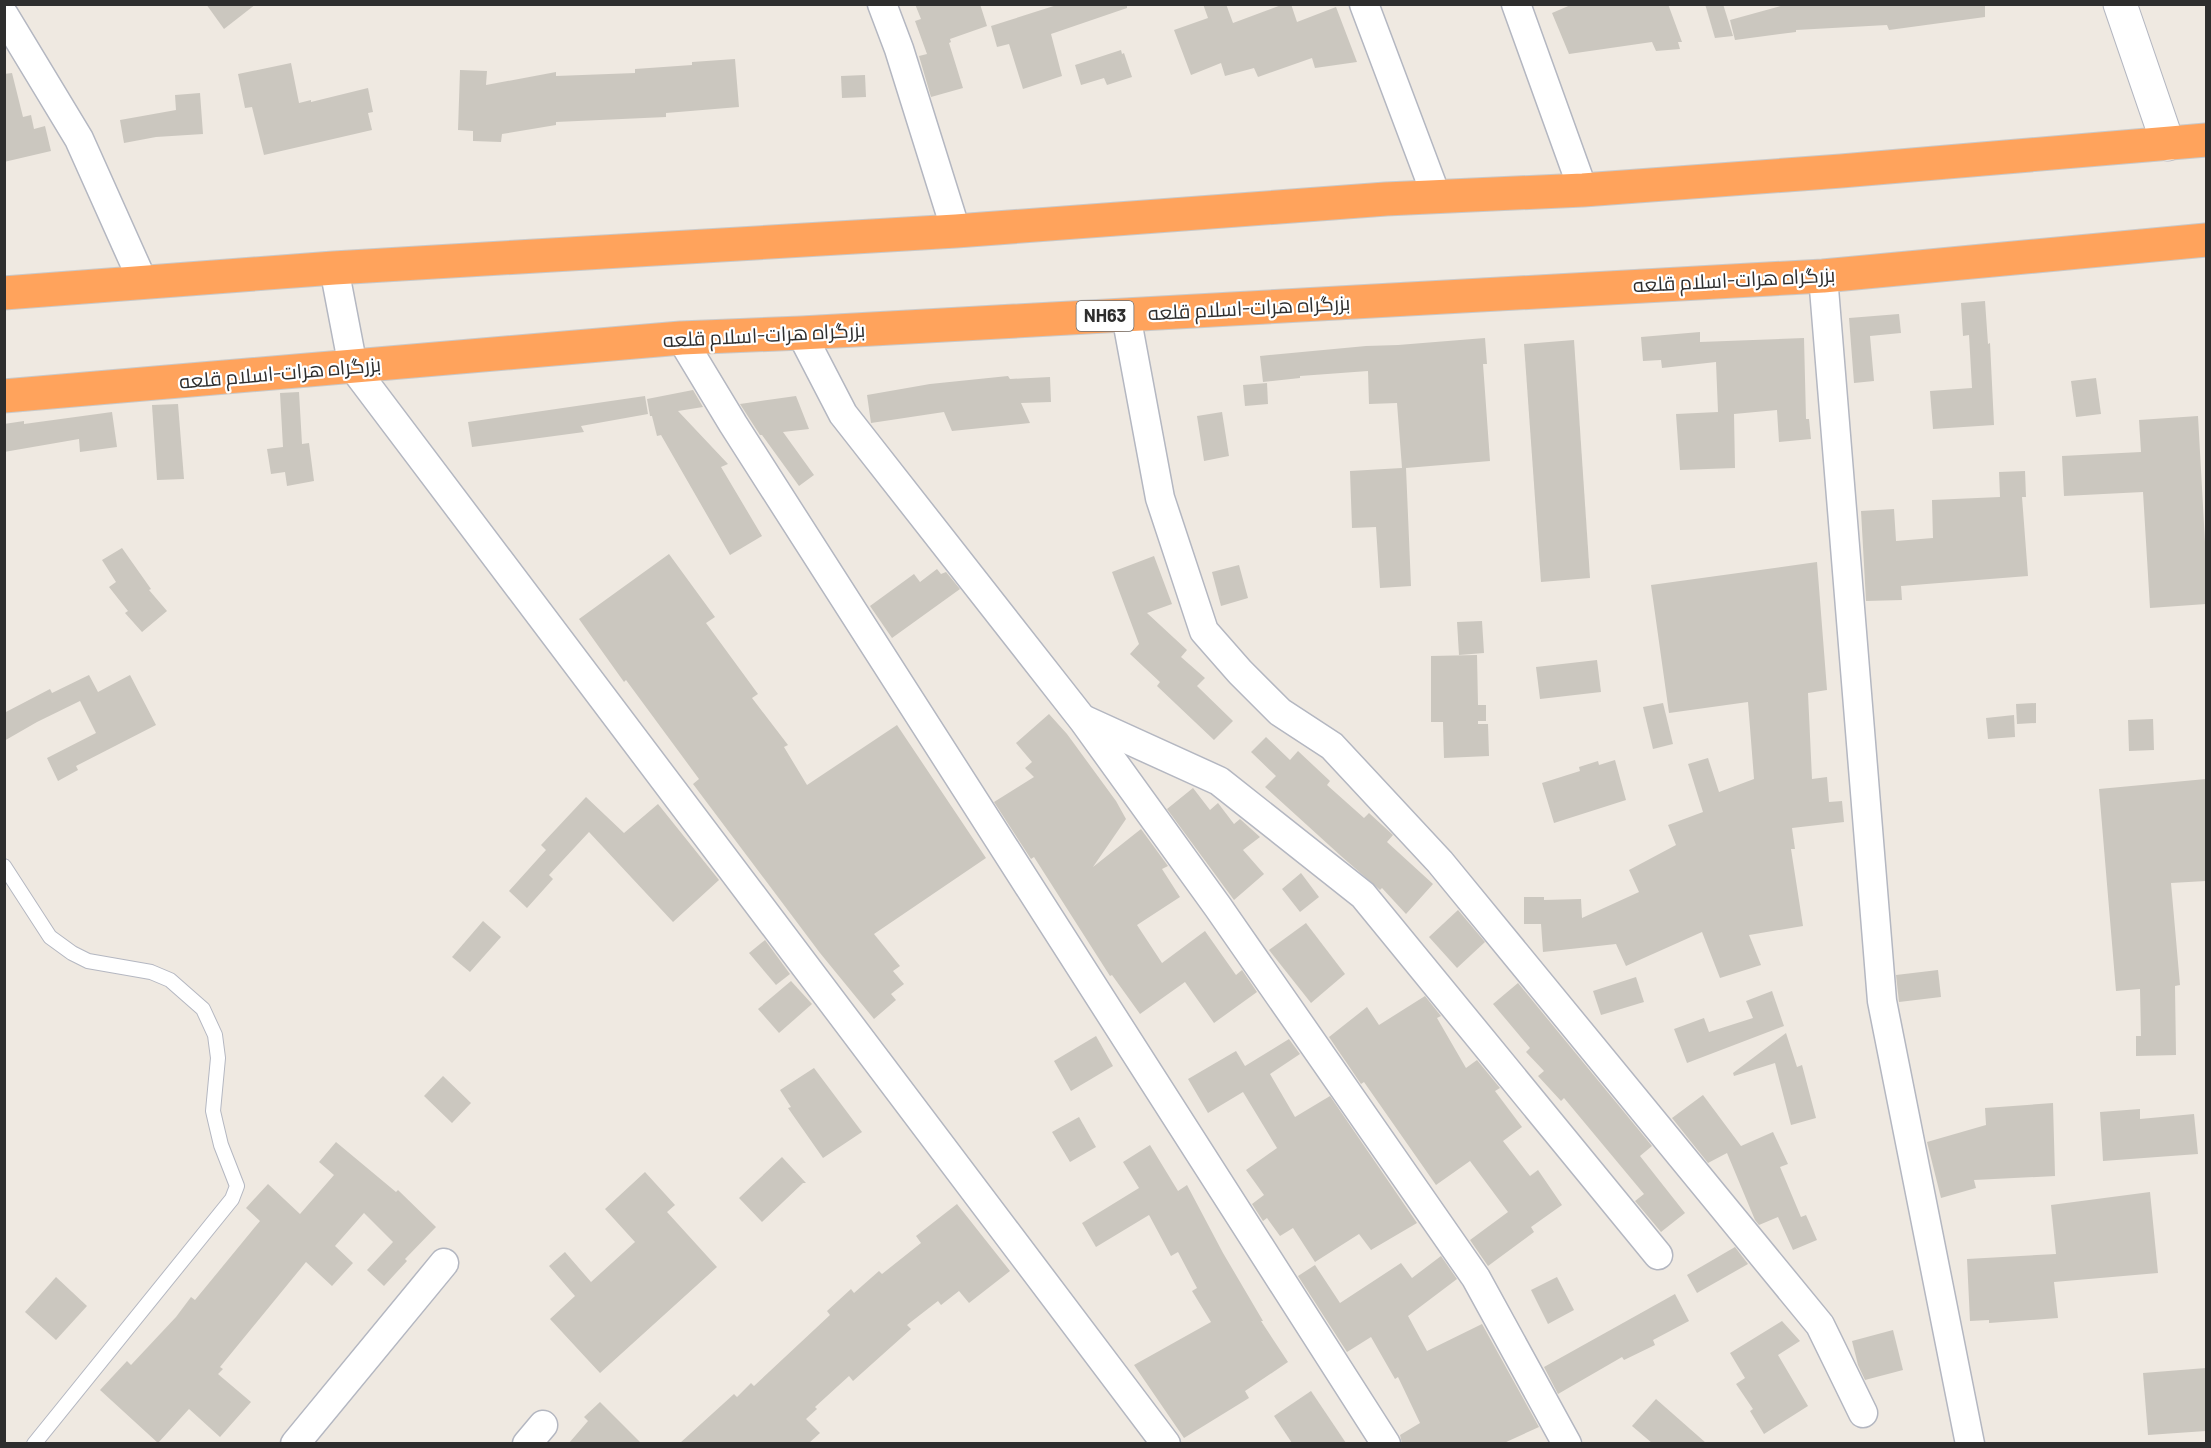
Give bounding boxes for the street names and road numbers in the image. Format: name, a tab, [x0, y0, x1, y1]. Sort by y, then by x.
street label: بزرگراه هرات-اسلام قلعه	[1632, 262, 1836, 299]
street label: بزرگراه هرات-اسلام قلعه	[1147, 290, 1351, 327]
road number: NH63	[1076, 301, 1134, 331]
street label: بزرگراه هرات-اسلام قلعه	[662, 317, 866, 354]
street label: بزرگراه هرات-اسلام قلعه	[178, 351, 382, 396]

